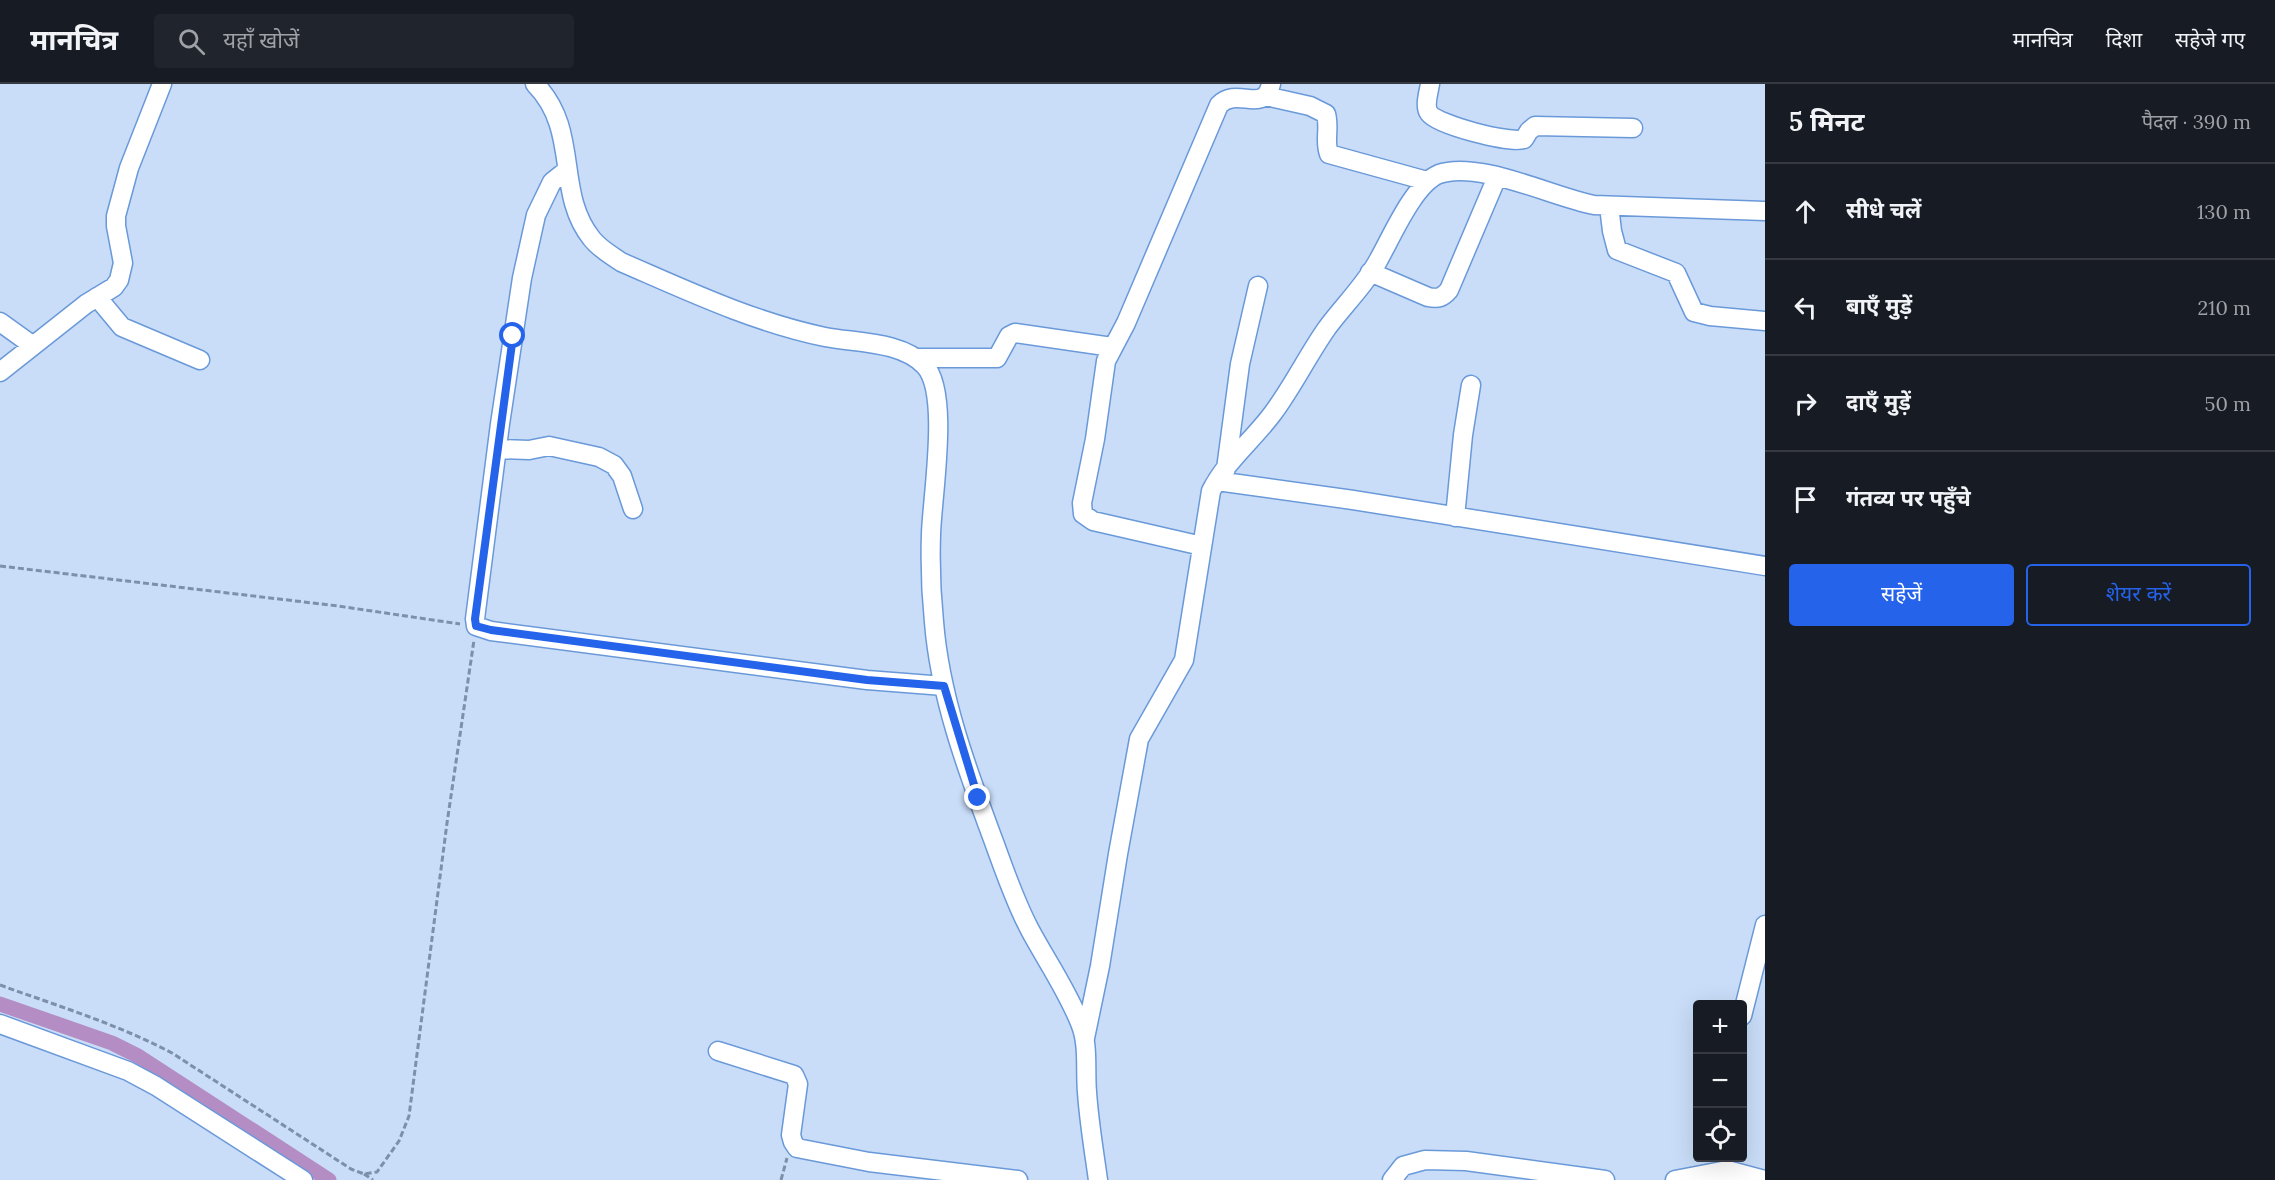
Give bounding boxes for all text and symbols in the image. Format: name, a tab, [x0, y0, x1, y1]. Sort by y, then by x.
search box	[154, 14, 574, 68]
text: मानचित्र	[30, 22, 118, 58]
icon: search	[175, 25, 208, 58]
text: यहाँ खोजें	[223, 26, 299, 54]
text: मानचित्र	[2013, 26, 2073, 53]
text: दिशा	[2106, 26, 2142, 53]
text: सहेजे गए	[2175, 26, 2245, 53]
text: 5 मिनट	[1789, 105, 1864, 138]
text: पैदल · 390 m	[2142, 109, 2251, 134]
icon: ahead	[1789, 195, 1822, 228]
text: सीधे चलें	[1846, 196, 1921, 224]
text: 130 m	[2197, 199, 2251, 224]
icon: left	[1789, 291, 1822, 324]
text: बाएँ मुड़ें	[1846, 292, 1912, 320]
text: 210 m	[2197, 295, 2251, 320]
route start	[499, 322, 525, 348]
icon: right	[1789, 387, 1822, 420]
text: दाएँ मुड़ें	[1846, 388, 1911, 416]
text: 50 m	[2205, 391, 2251, 416]
icon: arrive	[1789, 483, 1822, 516]
text: गंतव्य पर पहुँचे	[1846, 484, 1971, 512]
button: सहेजें	[1789, 564, 2014, 626]
button: शेयर करें	[2026, 564, 2251, 626]
route end	[964, 784, 990, 810]
map controls	[1693, 1000, 1747, 1162]
button: +	[1693, 1000, 1747, 1054]
button: −	[1693, 1054, 1747, 1108]
button: locate	[1693, 1108, 1747, 1162]

